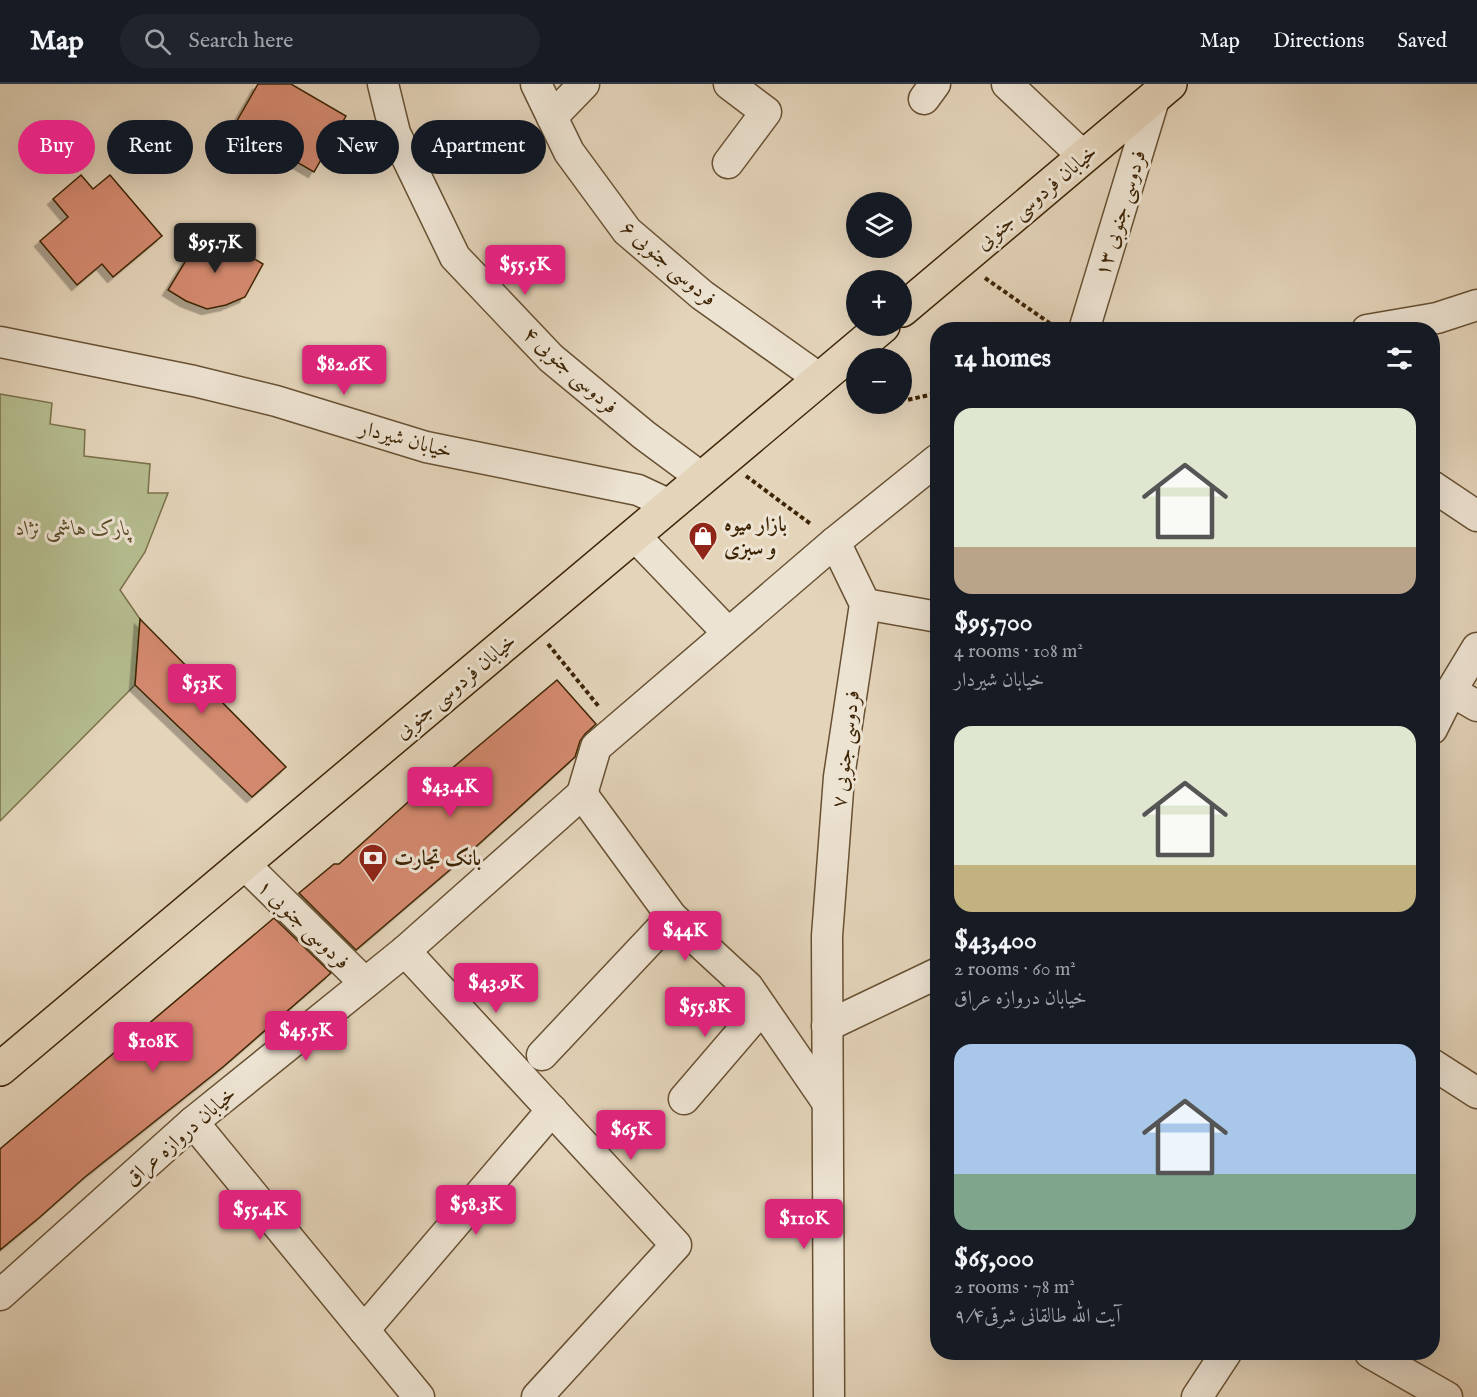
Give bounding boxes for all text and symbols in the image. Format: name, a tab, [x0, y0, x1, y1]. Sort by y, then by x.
search box	[120, 14, 540, 68]
text: Map	[30, 24, 84, 59]
icon: search	[141, 25, 174, 58]
text: Search here	[189, 27, 293, 55]
text: Map	[1200, 28, 1240, 55]
text: Directions	[1273, 28, 1364, 55]
text: Saved	[1397, 28, 1447, 55]
chip: Buy	[18, 120, 95, 174]
chip: Rent	[107, 120, 193, 174]
chip: Filters	[205, 120, 304, 174]
chip: New	[316, 120, 399, 174]
chip: Apartment	[411, 120, 546, 174]
street label: خیابان فردوسی جنوبی	[971, 139, 1103, 257]
street label: فردوسی جنوبی ۱۳	[1089, 147, 1153, 280]
map controls	[846, 192, 912, 414]
button: layers	[846, 192, 912, 258]
street label: فردوسی جنوبی ۶	[614, 215, 722, 313]
pin: $95.7K	[166, 223, 264, 274]
text: $95.7K	[188, 230, 242, 255]
pin: $55.5K	[476, 245, 574, 296]
text: $55.5K	[499, 252, 551, 277]
button: +	[846, 270, 912, 336]
street label: فردوسی جنوبی ۴	[517, 321, 623, 421]
text: 14 homes	[954, 342, 1051, 375]
icon: filters	[1383, 342, 1416, 375]
pin: $82.6K	[295, 345, 393, 396]
button: −	[846, 348, 912, 414]
text: $82.6K	[316, 352, 372, 377]
street label: خیابان شیردار	[354, 415, 455, 466]
icon: home	[1131, 447, 1239, 555]
place label: بازار میوه و سبزی	[724, 512, 787, 563]
park label: پارک هاشمی نژاد	[16, 516, 132, 543]
shop icon: بازار میوه و سبزی	[687, 520, 719, 562]
text: $95,700	[954, 606, 1032, 639]
street label: خیابان فردوسی جنوبی	[390, 628, 522, 746]
text: 4 rooms · 108 m²	[954, 639, 1083, 664]
pin: $53K	[166, 664, 238, 715]
text: خیابان شیردار	[954, 668, 1044, 693]
text: $53K	[182, 671, 222, 696]
street label: فردوسی جنوبی ۷	[826, 689, 867, 810]
icon: home	[1131, 765, 1239, 873]
pin: $43.4K	[401, 767, 499, 818]
text: $43.4K	[421, 774, 479, 799]
bank icon: بانک تجارت	[357, 842, 389, 884]
place label: بانک تجارت	[394, 846, 481, 873]
street label: فردوسی جنوبی ۱	[251, 874, 355, 976]
pin: $44K	[649, 911, 721, 962]
text: $44K	[662, 918, 708, 943]
text: $43,400	[954, 924, 1037, 957]
text: 2 rooms · 60 m²	[954, 957, 1076, 982]
pin: $43.9K	[447, 963, 545, 1014]
text: $43.9K	[468, 970, 524, 995]
text: خیابان دروازه عراق	[954, 986, 1087, 1011]
pin: $55.8K	[656, 987, 754, 1038]
text: $55.8K	[679, 994, 731, 1019]
pin: $45.5K	[257, 1011, 355, 1062]
text: $45.5K	[279, 1018, 333, 1043]
pin: $108K	[111, 1022, 195, 1073]
text: $108K	[128, 1029, 178, 1054]
street label: خیابان دروازه عراق	[119, 1081, 242, 1193]
icon: home	[1131, 1083, 1239, 1191]
pin: $65K	[595, 1110, 667, 1161]
text: $65K	[610, 1117, 652, 1142]
pin: $58.3K	[427, 1185, 525, 1236]
pin: $55.4K	[211, 1190, 309, 1241]
text: $58.3K	[450, 1192, 502, 1217]
text: $55.4K	[233, 1197, 287, 1222]
pin: $110K	[762, 1199, 846, 1250]
text: $110K	[779, 1206, 829, 1231]
text: $65,000	[954, 1242, 1034, 1275]
text: 2 rooms · 78 m²	[954, 1275, 1075, 1300]
text: آیت الله طالقانی شرقی۹/۴	[954, 1304, 1121, 1329]

